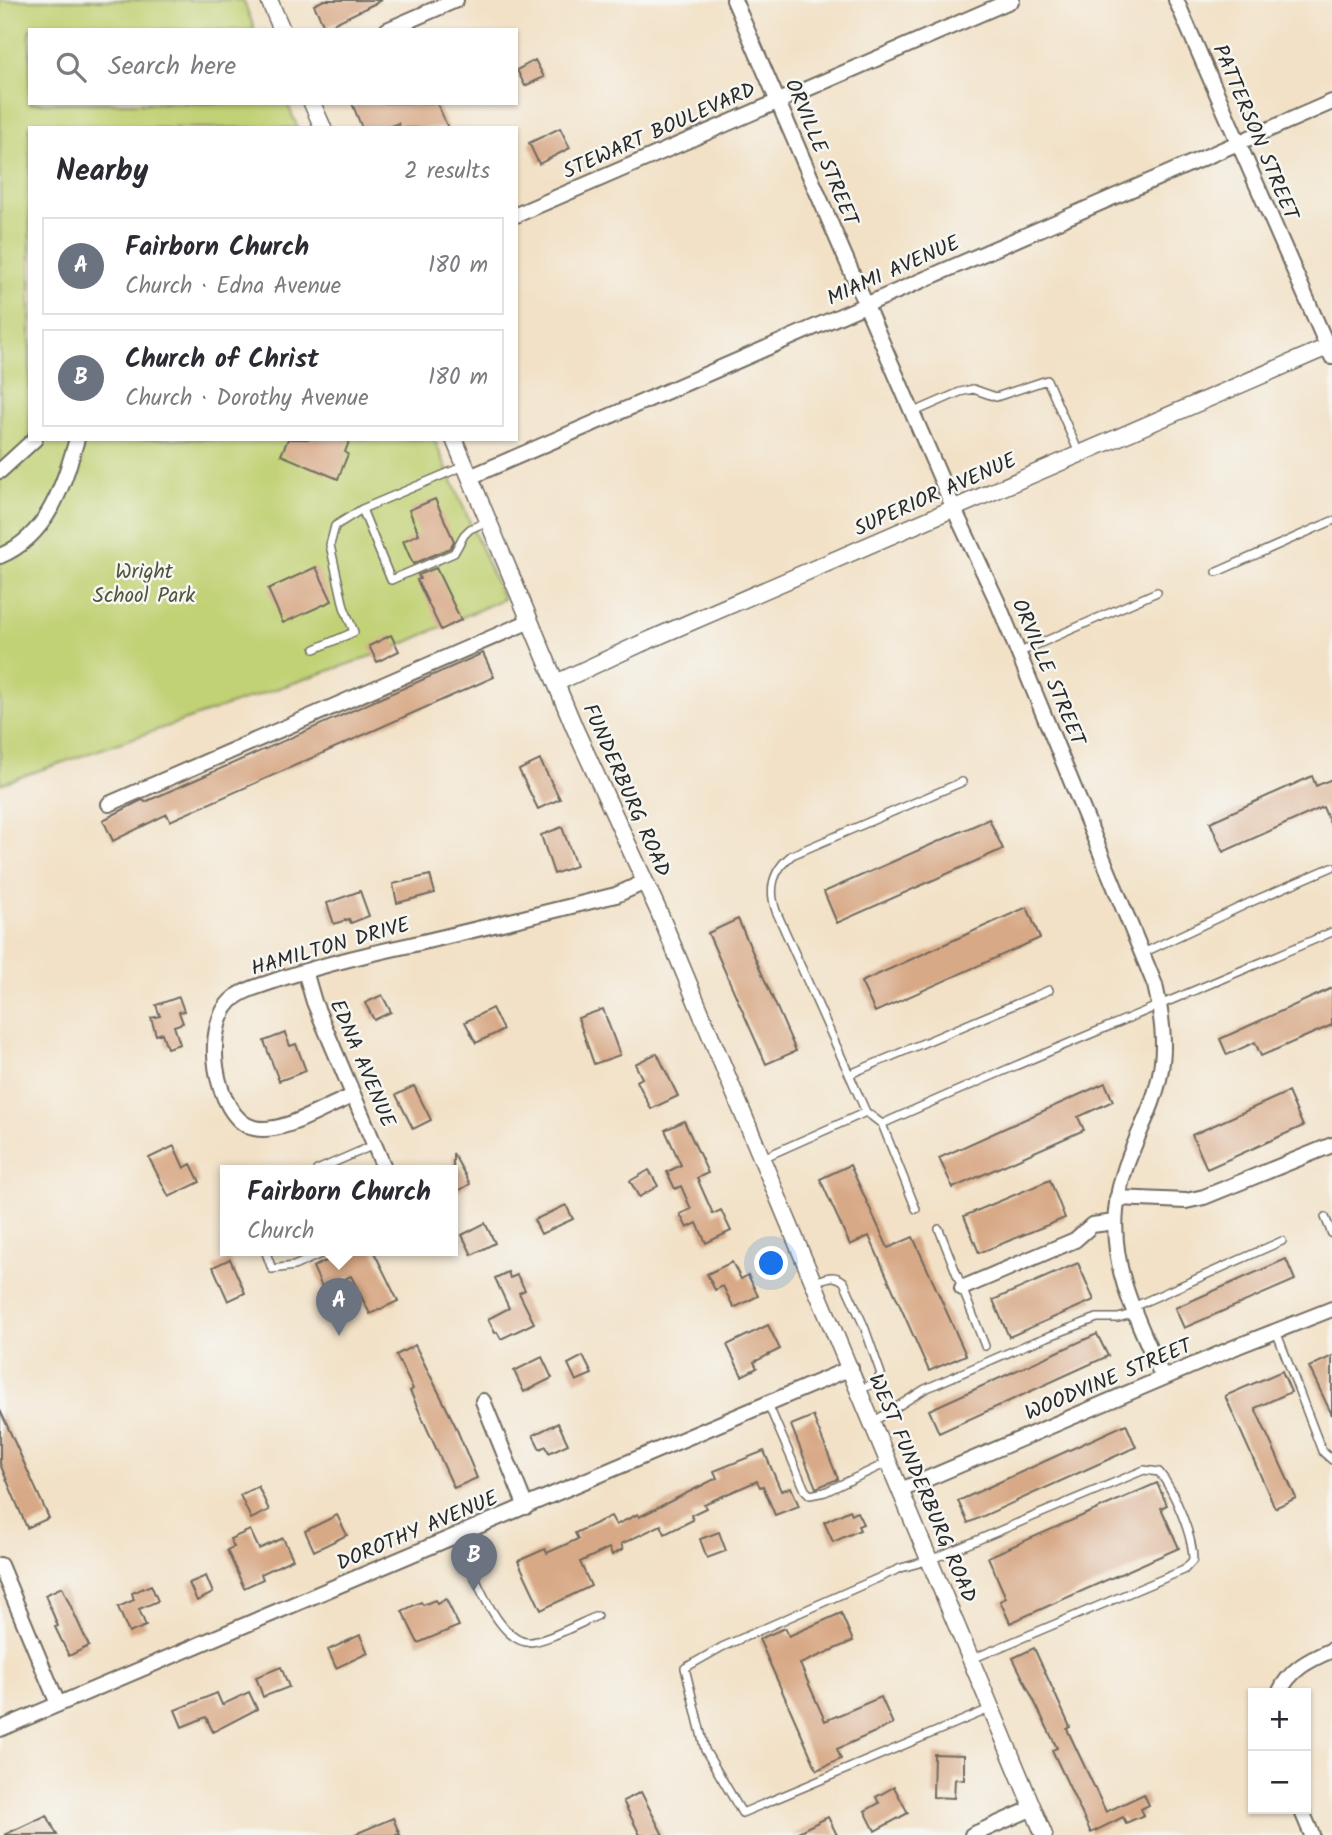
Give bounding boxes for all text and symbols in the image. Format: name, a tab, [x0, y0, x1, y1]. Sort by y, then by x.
search box	[28, 28, 518, 105]
street label: PATTERSON STREET	[1203, 39, 1307, 227]
text: Search here	[108, 46, 236, 88]
icon: search	[52, 48, 90, 86]
street label: STEWART BOULEVARD	[558, 74, 761, 189]
street label: ORVILLE STREET	[775, 74, 867, 233]
text: Nearby	[56, 148, 148, 196]
text: 2 results	[404, 154, 490, 190]
text: Fairborn Church	[125, 227, 309, 269]
street label: MIAMI AVENUE	[822, 227, 966, 315]
text: A	[74, 248, 88, 284]
text: 180 m	[428, 248, 488, 284]
text: Church · Edna Avenue	[125, 269, 341, 305]
text: Church of Christ	[125, 339, 319, 381]
text: B	[74, 360, 88, 396]
text: 180 m	[428, 360, 488, 396]
text: Church · Dorothy Avenue	[125, 381, 368, 417]
street label: SUPERIOR AVENUE	[849, 444, 1023, 546]
park label: Wright School Park	[93, 556, 195, 613]
street label: ORVILLE STREET	[1002, 594, 1094, 753]
street label: FUNDERBURG ROAD	[573, 699, 679, 883]
street label: HAMILTON DRIVE	[247, 909, 414, 986]
street label: EDNA AVENUE	[320, 994, 404, 1134]
popup	[220, 1165, 458, 1256]
text: Fairborn Church	[247, 1172, 431, 1214]
text: Church	[247, 1214, 314, 1250]
your location	[754, 1246, 788, 1280]
pin: A	[316, 1278, 362, 1336]
street label: WOODVINE STREET	[1020, 1330, 1199, 1430]
street label: WEST FUNDERBURG ROAD	[858, 1369, 985, 1608]
street label: DOROTHY AVENUE	[332, 1482, 504, 1580]
pin: B	[451, 1533, 497, 1591]
map controls	[1248, 1688, 1311, 1814]
button: +	[1248, 1688, 1311, 1751]
button: −	[1248, 1751, 1311, 1814]

